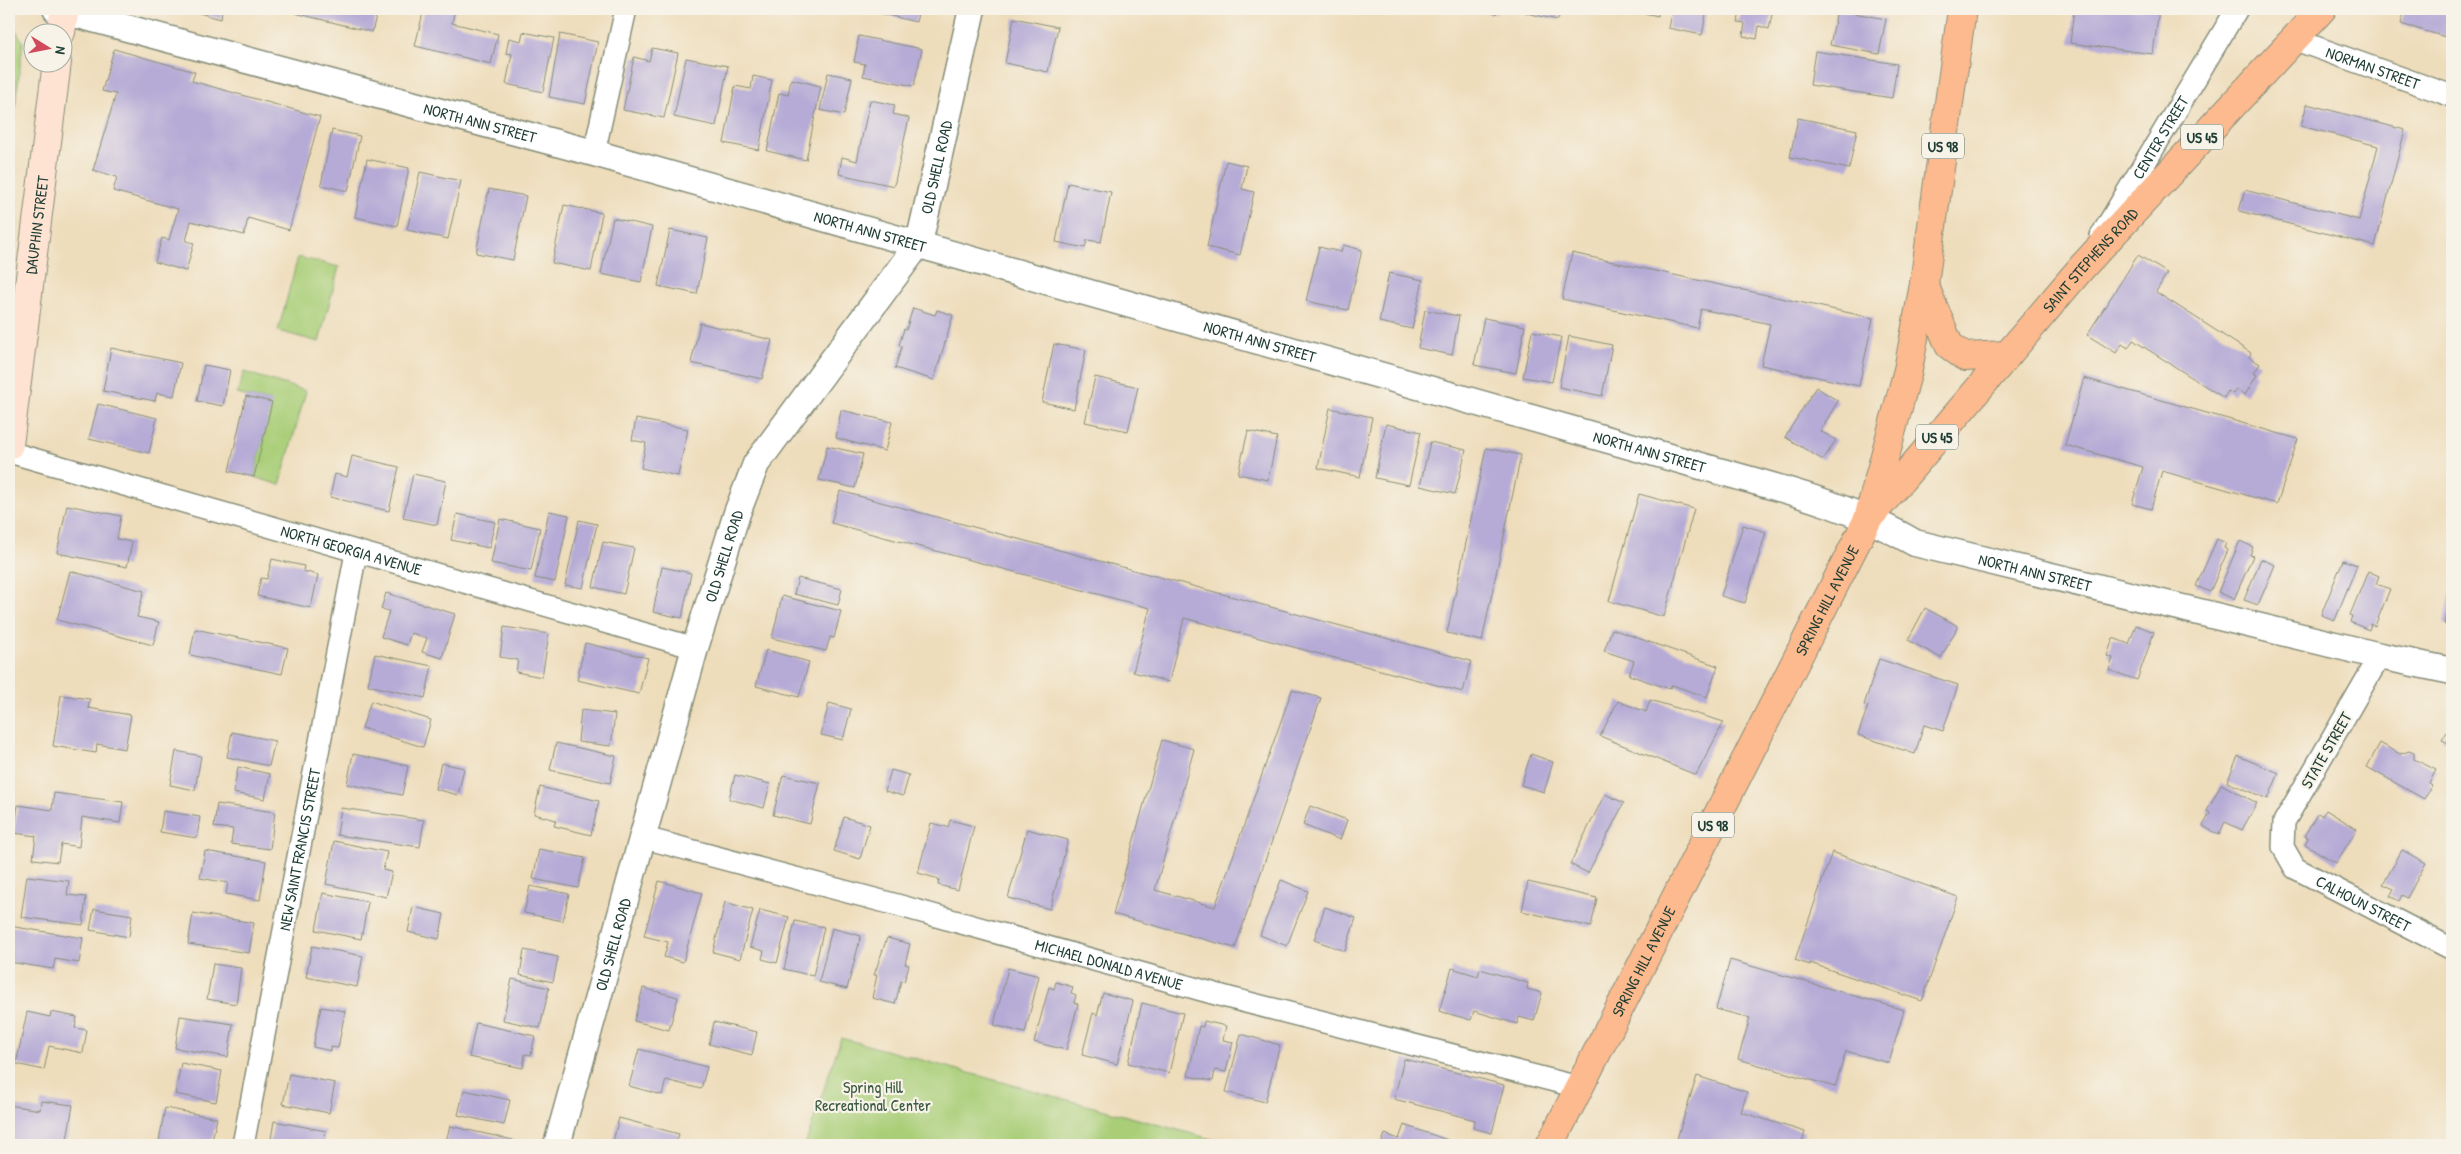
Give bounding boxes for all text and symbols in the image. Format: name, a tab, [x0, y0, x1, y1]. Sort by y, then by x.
north arrow	[22, 22, 72, 72]
street label: NORMAN STREET	[2323, 41, 2423, 95]
text: N	[51, 45, 71, 56]
street label: CENTER STREET	[2127, 91, 2194, 183]
street label: NORTH ANN STREET	[421, 97, 539, 148]
street label: OLD SHELL ROAD	[915, 118, 957, 216]
road number: US 45	[2181, 124, 2223, 150]
road number: US 98	[1922, 134, 1964, 158]
street label: DAUPHIN STREET	[20, 174, 54, 275]
street label: SAINT STEPHENS ROAD	[2037, 202, 2143, 317]
street label: NORTH ANN STREET	[812, 205, 929, 258]
street label: NORTH ANN STREET	[1201, 315, 1319, 368]
road number: US 45	[1916, 424, 1958, 450]
street label: NORTH ANN STREET	[1591, 425, 1709, 478]
street label: OLD SHELL ROAD	[699, 507, 748, 605]
street label: NORTH GEORGIA AVENUE	[278, 519, 424, 580]
street label: SPRING HILL AVENUE	[1789, 541, 1864, 659]
street label: NORTH ANN STREET	[1976, 548, 2094, 597]
street label: STATE STREET	[2295, 707, 2357, 792]
street label: NEW SAINT FRANCIS STREET	[273, 766, 326, 932]
road number: US 98	[1692, 812, 1734, 838]
street label: CALHOUN STREET	[2312, 870, 2415, 937]
street label: OLD SHELL ROAD	[589, 895, 636, 993]
street label: SPRING HILL AVENUE	[1606, 902, 1681, 1020]
street label: MICHAEL DONALD AVENUE	[1033, 933, 1185, 995]
park label: Spring Hill Recreational Center	[815, 1076, 931, 1116]

